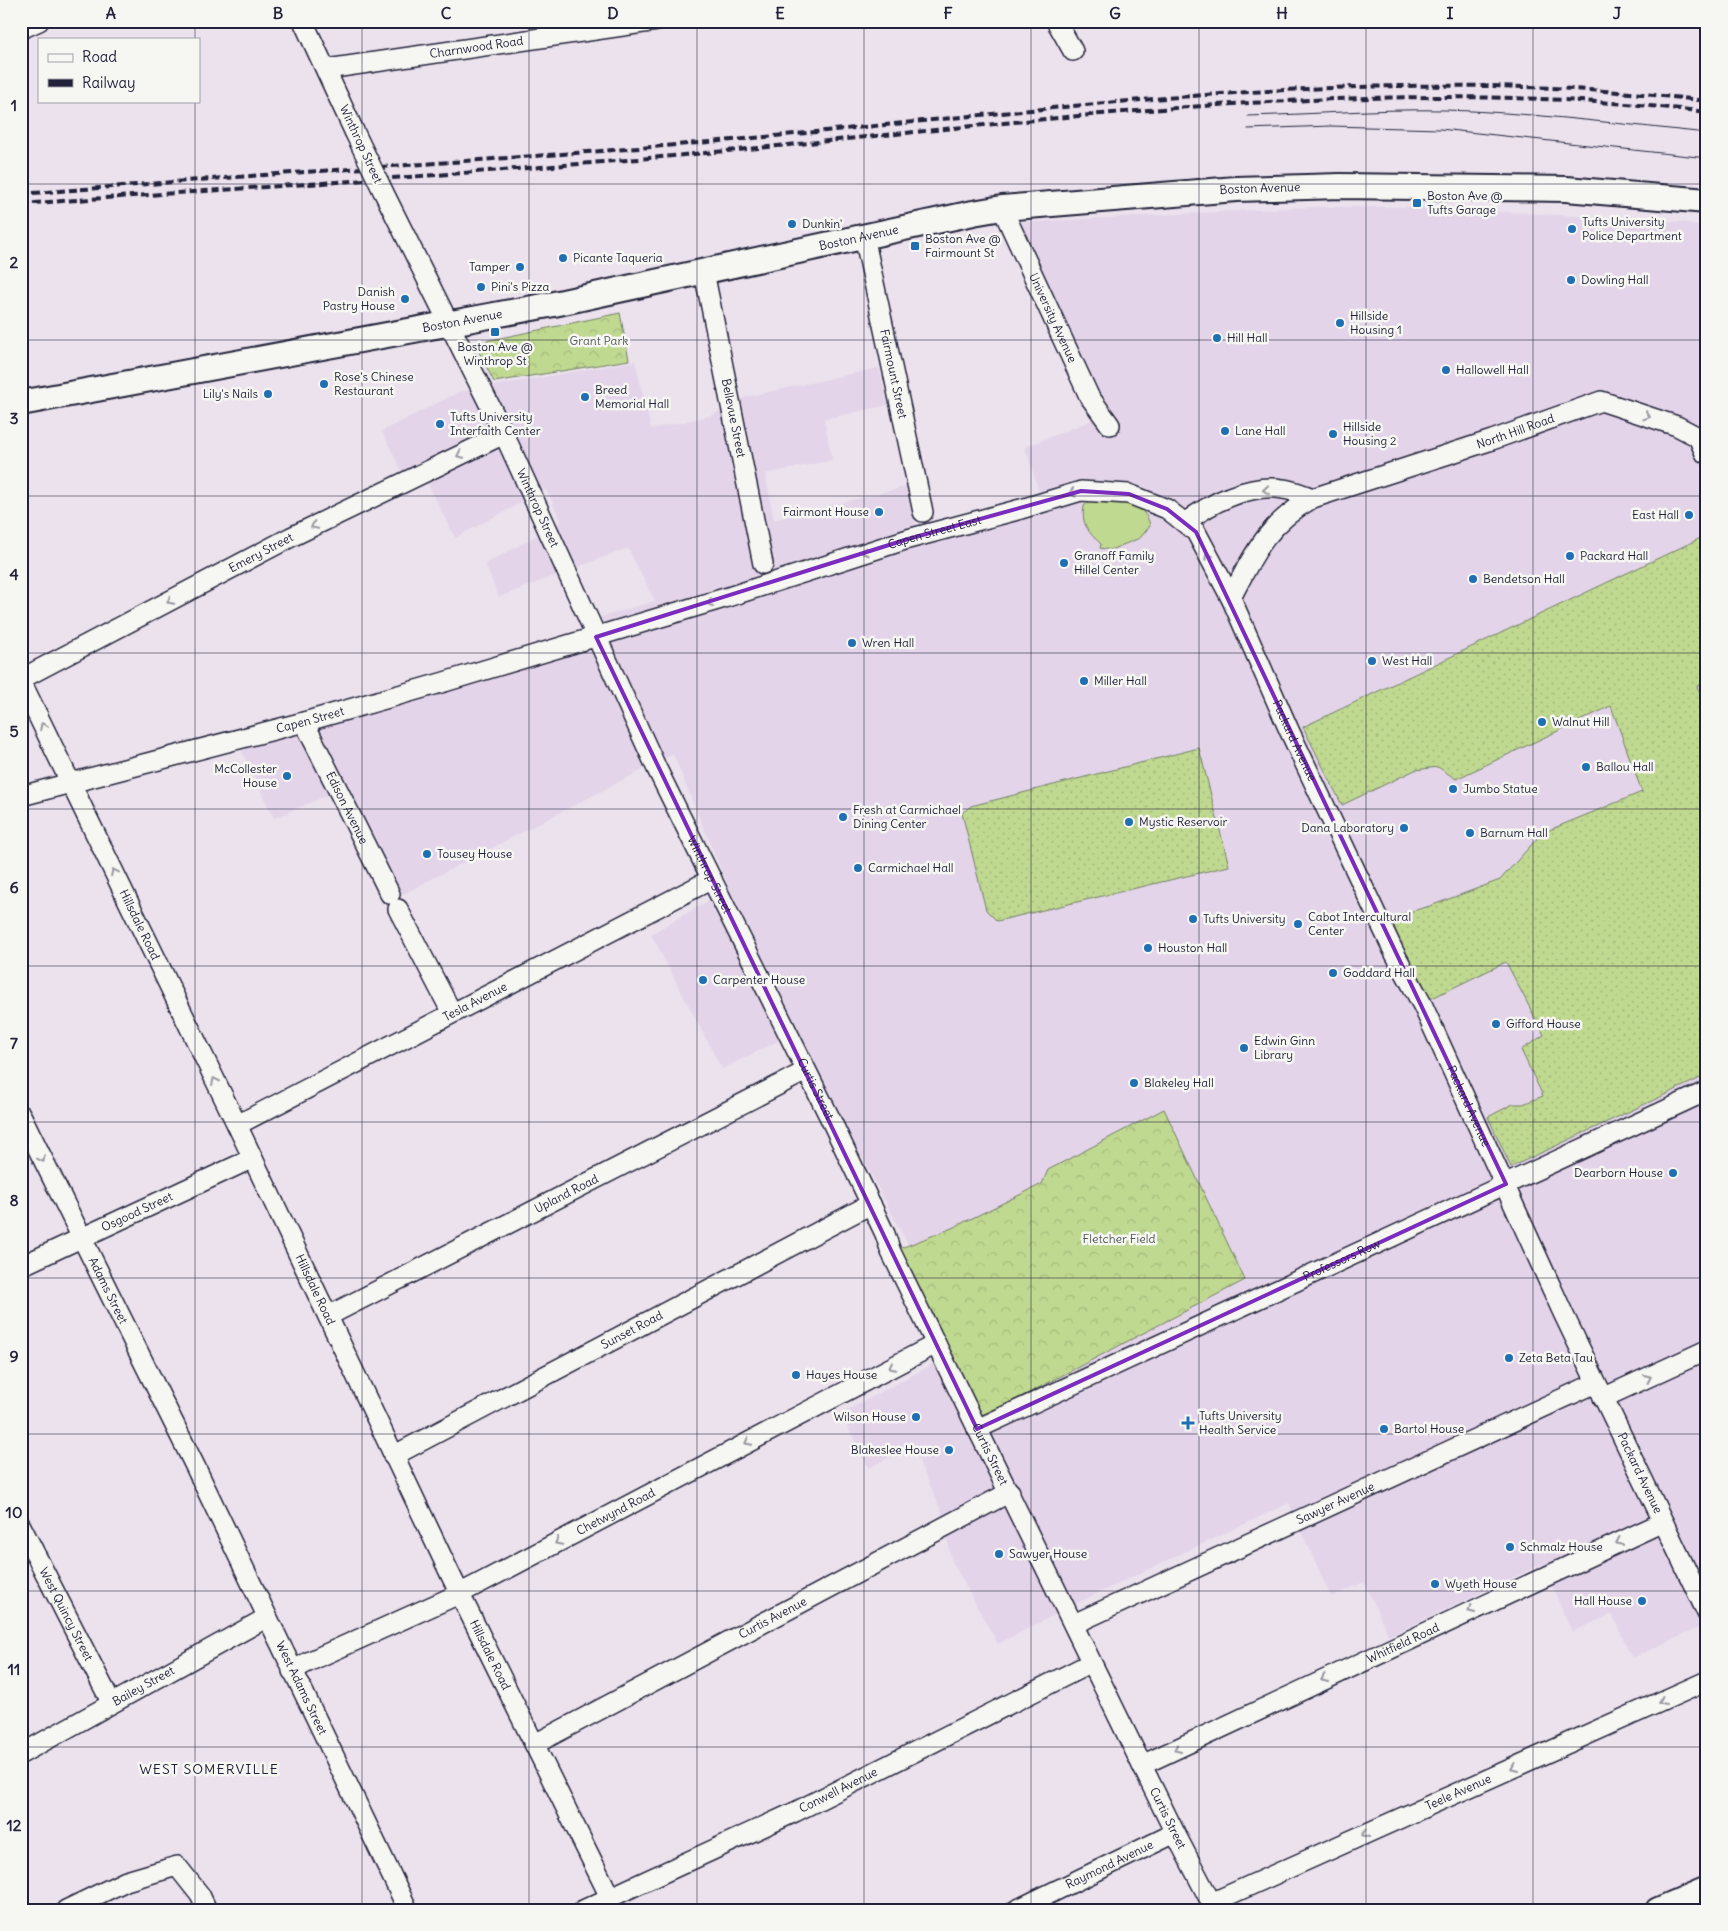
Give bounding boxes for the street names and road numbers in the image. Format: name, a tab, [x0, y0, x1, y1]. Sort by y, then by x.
street label: Charnwood Road	[429, 33, 524, 61]
street label: Winthrop Street	[337, 102, 386, 185]
street label: Boston Avenue	[1219, 179, 1301, 197]
street label: Boston Avenue	[818, 221, 900, 253]
street label: University Avenue	[1026, 270, 1080, 365]
street label: Boston Avenue	[421, 306, 504, 335]
street label: Fairmount Street	[877, 328, 911, 420]
street label: Bellevue Street	[719, 377, 749, 459]
street label: North Hill Road	[1475, 410, 1556, 451]
street label: Winthrop Street	[514, 466, 563, 549]
street label: Capen Street East	[886, 512, 983, 552]
street label: Emery Street	[226, 529, 295, 575]
street label: Packard Avenue	[1270, 698, 1320, 783]
street label: Capen Street	[274, 703, 346, 736]
street label: Edison Avenue	[323, 769, 372, 846]
street label: Winthrop Street	[684, 833, 735, 916]
street label: Hillsdale Road	[117, 887, 163, 962]
street label: Tesla Avenue	[440, 979, 509, 1024]
street label: Curtis Street	[794, 1055, 838, 1122]
street label: Packard Avenue	[1444, 1063, 1494, 1149]
street label: Upland Road	[532, 1171, 601, 1216]
street label: Osgood Street	[99, 1189, 175, 1235]
street label: Professors Row	[1301, 1235, 1383, 1284]
street label: Hillsdale Road	[292, 1252, 339, 1327]
street label: Adams Street	[86, 1255, 131, 1326]
street label: Sunset Road	[598, 1307, 665, 1352]
street label: Curtis Street	[969, 1421, 1012, 1487]
street label: Packard Avenue	[1615, 1430, 1666, 1516]
street label: Sawyer Avenue	[1294, 1478, 1377, 1527]
street label: Chetwynd Road	[574, 1485, 657, 1538]
street label: West Quincy Street	[36, 1565, 97, 1663]
street label: Curtis Avenue	[736, 1593, 809, 1642]
street label: Hillsdale Road	[467, 1617, 514, 1692]
street label: Whitfield Road	[1364, 1619, 1442, 1666]
street label: West Adams Street	[273, 1639, 331, 1737]
street label: Bailey Street	[110, 1662, 177, 1709]
street label: Conwell Avenue	[796, 1764, 880, 1816]
street label: Teele Avenue	[1423, 1771, 1493, 1813]
street label: Curtis Street	[1147, 1785, 1190, 1851]
street label: Raymond Avenue	[1063, 1837, 1156, 1892]

